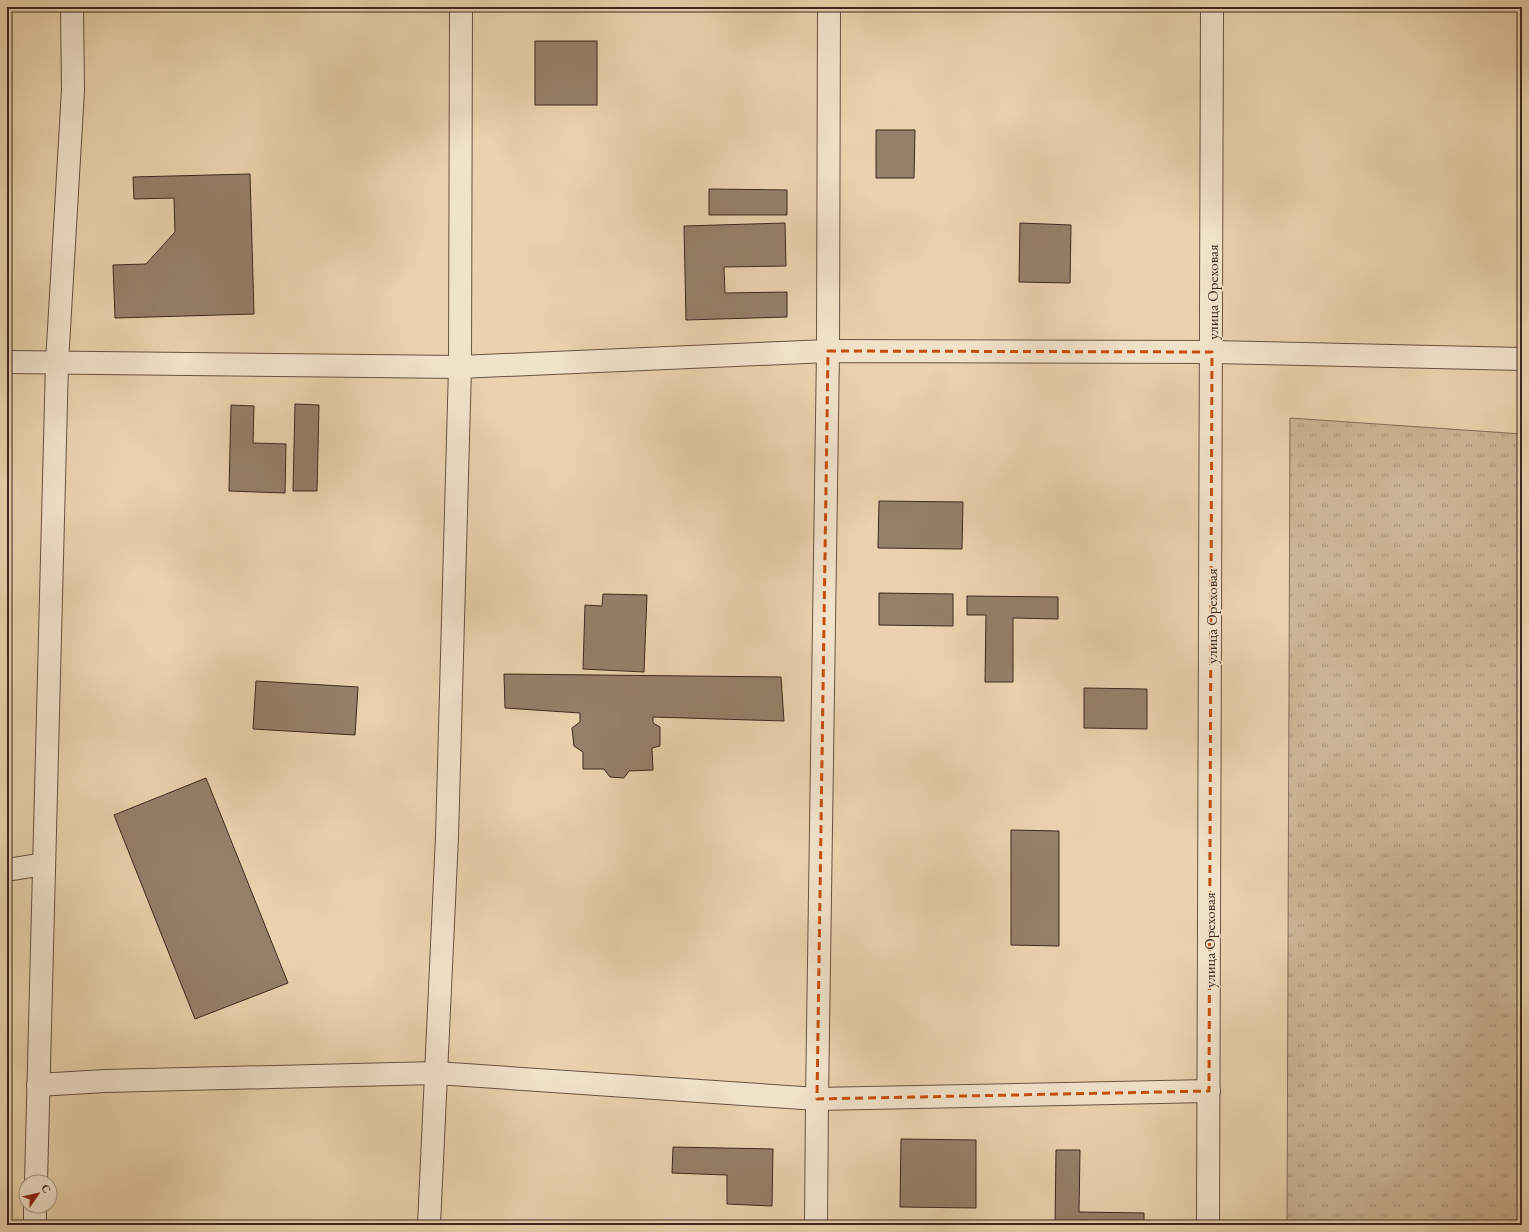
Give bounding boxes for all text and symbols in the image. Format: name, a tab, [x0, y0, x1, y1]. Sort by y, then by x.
street label: улица Ореховая	[1203, 244, 1222, 340]
street label: улица Ореховая	[1202, 568, 1221, 664]
street label: улица Ореховая	[1200, 892, 1219, 988]
north arrow	[18, 1174, 58, 1214]
text: С	[38, 1181, 54, 1196]

